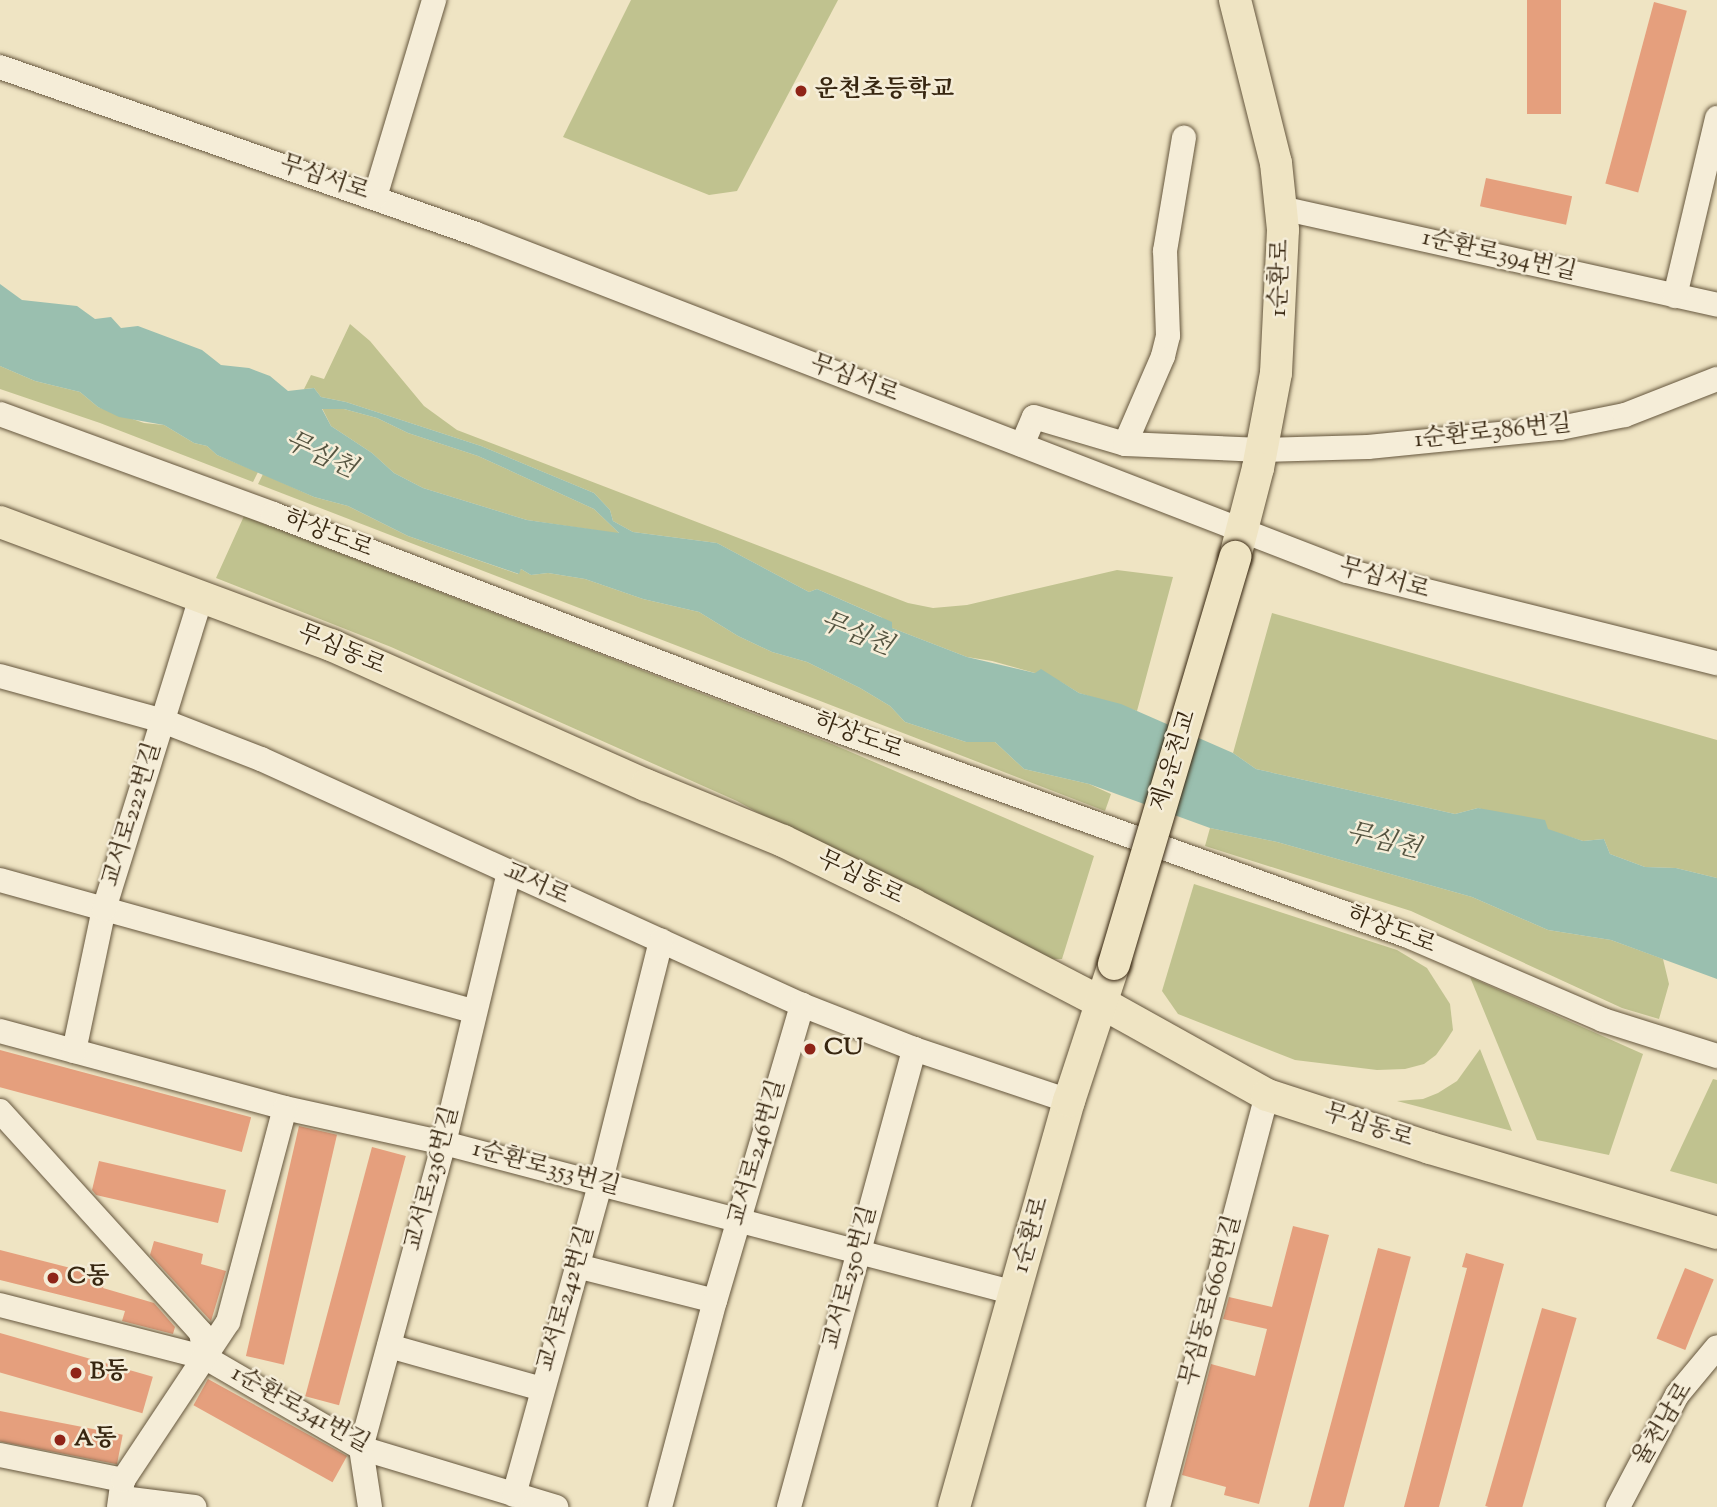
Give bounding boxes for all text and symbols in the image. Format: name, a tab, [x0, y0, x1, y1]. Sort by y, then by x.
place label: 운천초등학교	[815, 77, 954, 105]
marker: 운천초등학교	[793, 83, 809, 99]
street label: 무심서로	[275, 150, 373, 208]
street label: 1순환로394번길	[1419, 224, 1579, 288]
street label: 1순환로	[1265, 239, 1297, 317]
street label: 무심서로	[806, 350, 902, 410]
street label: 1순환로386번길	[1413, 410, 1573, 456]
water label: 무심천	[279, 426, 361, 486]
street label: 하상도로	[280, 505, 376, 565]
street label: 무심서로	[1335, 553, 1433, 607]
water label: 무심천	[815, 606, 897, 664]
street label: 무심동로	[293, 620, 389, 682]
street label: 제2운천교	[1146, 707, 1204, 815]
street label: 하상도로	[810, 708, 906, 766]
street label: 교서로222번길	[97, 739, 169, 891]
water label: 무심천	[1343, 818, 1423, 866]
street label: 무심동로	[812, 846, 908, 912]
street label: 교서로	[498, 858, 574, 912]
street label: 하상도로	[1343, 901, 1439, 961]
place label: CU	[824, 1035, 863, 1063]
marker: CU	[802, 1041, 818, 1057]
street label: 교서로246번길	[723, 1076, 793, 1230]
street label: 무심동로	[1319, 1099, 1417, 1155]
street label: 교서로236번길	[400, 1104, 466, 1254]
street label: 1순환로353번길	[469, 1135, 623, 1203]
street label: 1순환로	[1007, 1194, 1057, 1276]
street label: 교서로250번길	[818, 1203, 884, 1353]
street label: 무심동로660번길	[1175, 1212, 1249, 1390]
street label: 교서로242번길	[532, 1223, 602, 1375]
place label: C동	[67, 1264, 110, 1292]
marker: C동	[45, 1270, 61, 1286]
place label: B동	[90, 1359, 128, 1387]
street label: 1순환로341번길	[226, 1360, 374, 1460]
marker: B동	[68, 1365, 84, 1381]
street label: 율천남로	[1628, 1378, 1700, 1472]
place label: A동	[74, 1426, 117, 1454]
marker: A동	[52, 1432, 68, 1448]

